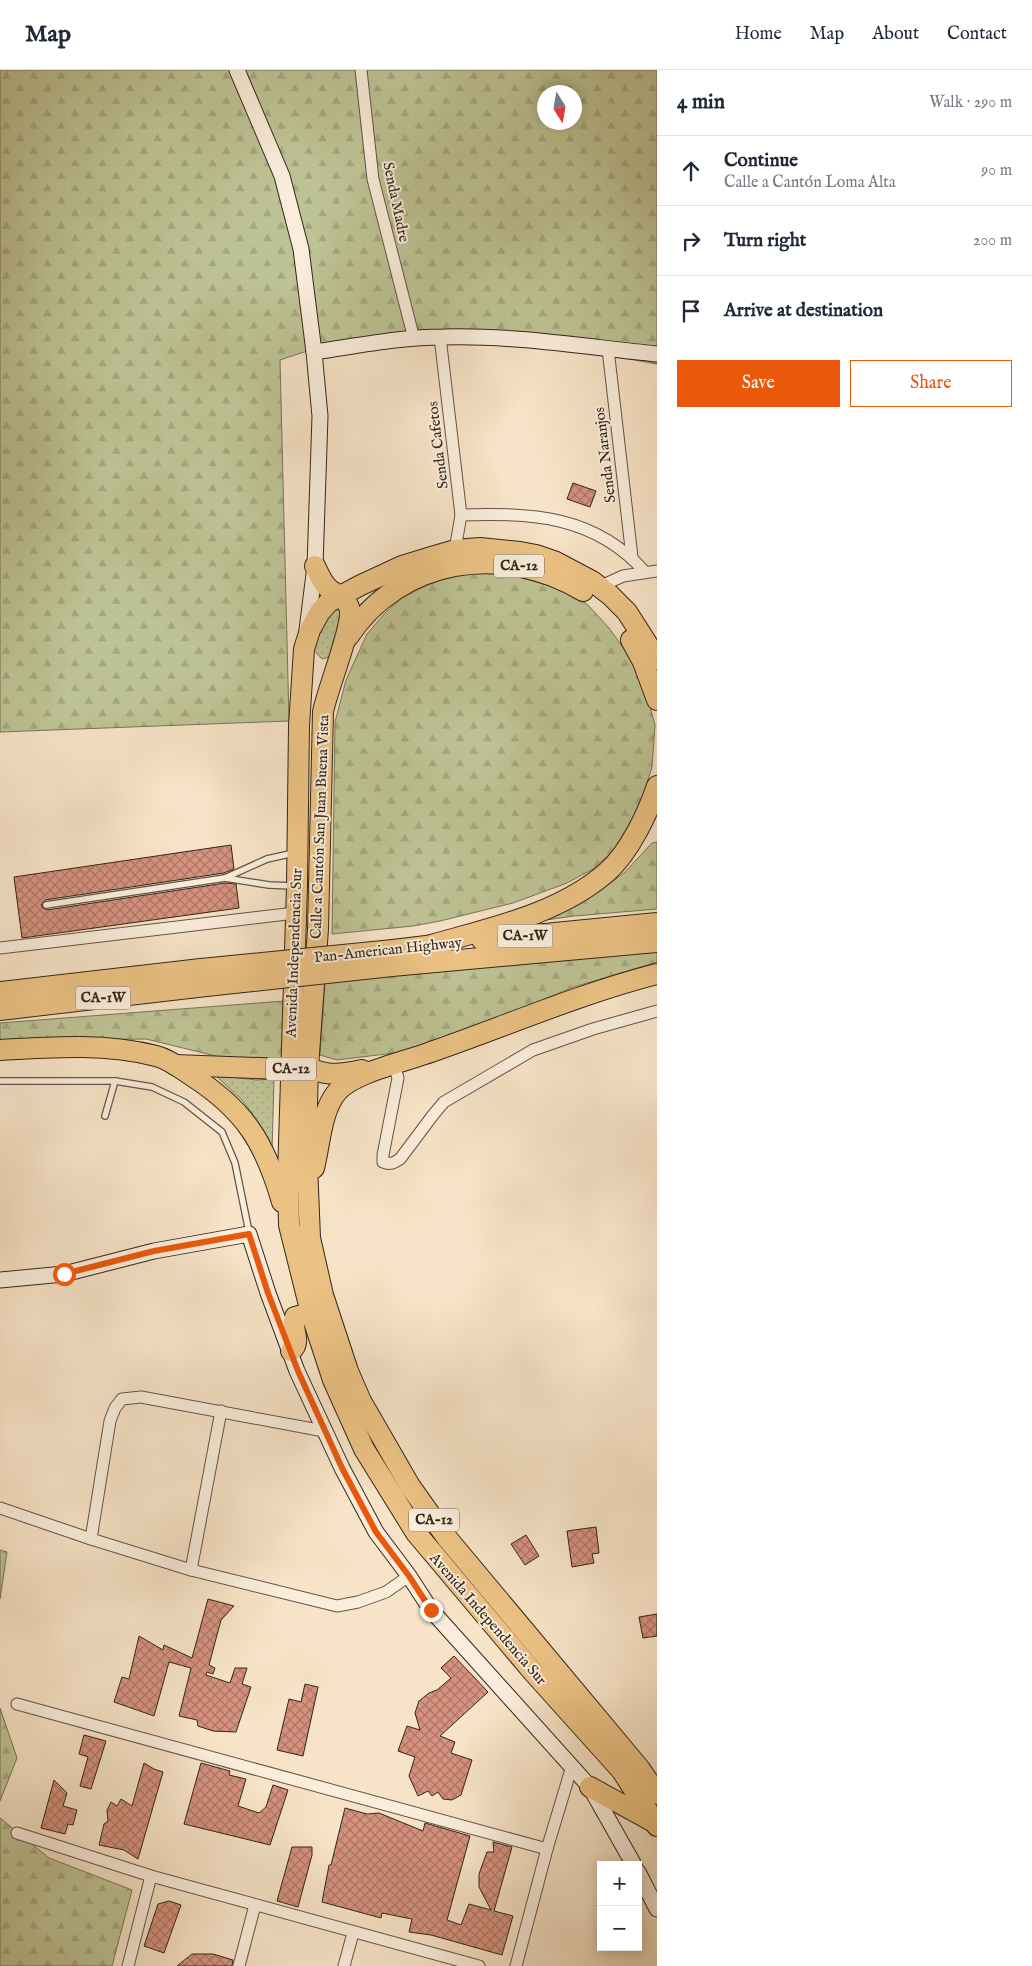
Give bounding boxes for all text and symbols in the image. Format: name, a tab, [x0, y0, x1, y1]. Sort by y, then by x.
text: Map	[25, 19, 71, 50]
text: Home	[735, 23, 782, 46]
text: Map	[810, 23, 844, 46]
text: About	[872, 23, 919, 46]
text: Contact	[947, 23, 1007, 46]
north arrow	[537, 85, 582, 130]
text: 4 min	[677, 89, 725, 116]
text: Walk · 290 m	[929, 93, 1012, 113]
text: Continue	[724, 149, 798, 173]
icon: ahead	[677, 157, 705, 185]
street label: Senda Madre	[378, 160, 414, 244]
text: 90 m	[981, 161, 1012, 181]
text: Calle a Cantón Loma Alta	[724, 173, 896, 193]
icon: right	[677, 227, 705, 255]
text: Turn right	[724, 229, 806, 253]
text: 200 m	[973, 231, 1012, 251]
icon: arrive	[677, 297, 705, 325]
text: Arrive at destination	[724, 299, 883, 323]
button: Save	[677, 360, 840, 407]
button: Share	[850, 360, 1012, 407]
street label: Senda Cafetos	[423, 400, 453, 490]
street label: Senda Naranjos	[590, 406, 620, 504]
road number: CA-12	[494, 554, 544, 578]
street label: Calle a Cantón San Juan Buena Vista	[307, 714, 333, 940]
street label: Avenida Independencia Sur	[282, 868, 306, 1039]
road number: CA-1W	[498, 924, 552, 948]
street label: Pan-American Highway	[313, 933, 463, 967]
road number: CA-1W	[76, 986, 130, 1010]
road number: CA-12	[266, 1058, 316, 1081]
route start	[53, 1263, 76, 1286]
road number: CA-12	[409, 1508, 459, 1532]
street label: Avenida Independencia Sur	[425, 1548, 551, 1690]
route end	[420, 1599, 443, 1622]
map controls	[597, 1861, 642, 1951]
button: +	[597, 1861, 642, 1906]
button: −	[597, 1906, 642, 1951]

